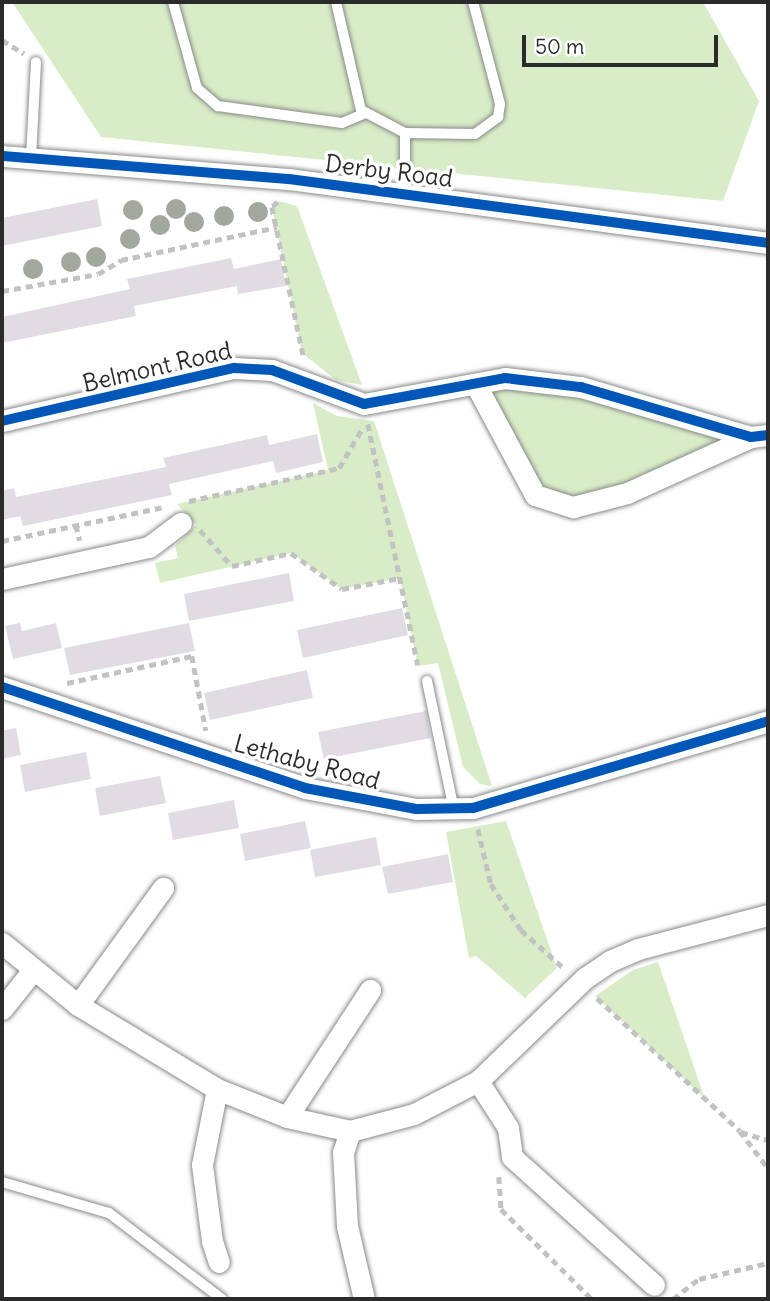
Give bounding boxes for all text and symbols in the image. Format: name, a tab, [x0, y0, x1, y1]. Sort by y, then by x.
scale bar	[525, 21, 721, 65]
text: 50 m	[535, 33, 584, 60]
street label: Derby Road	[323, 149, 455, 193]
street label: Belmont Road	[80, 336, 234, 398]
street label: Lethaby Road	[231, 729, 383, 795]

